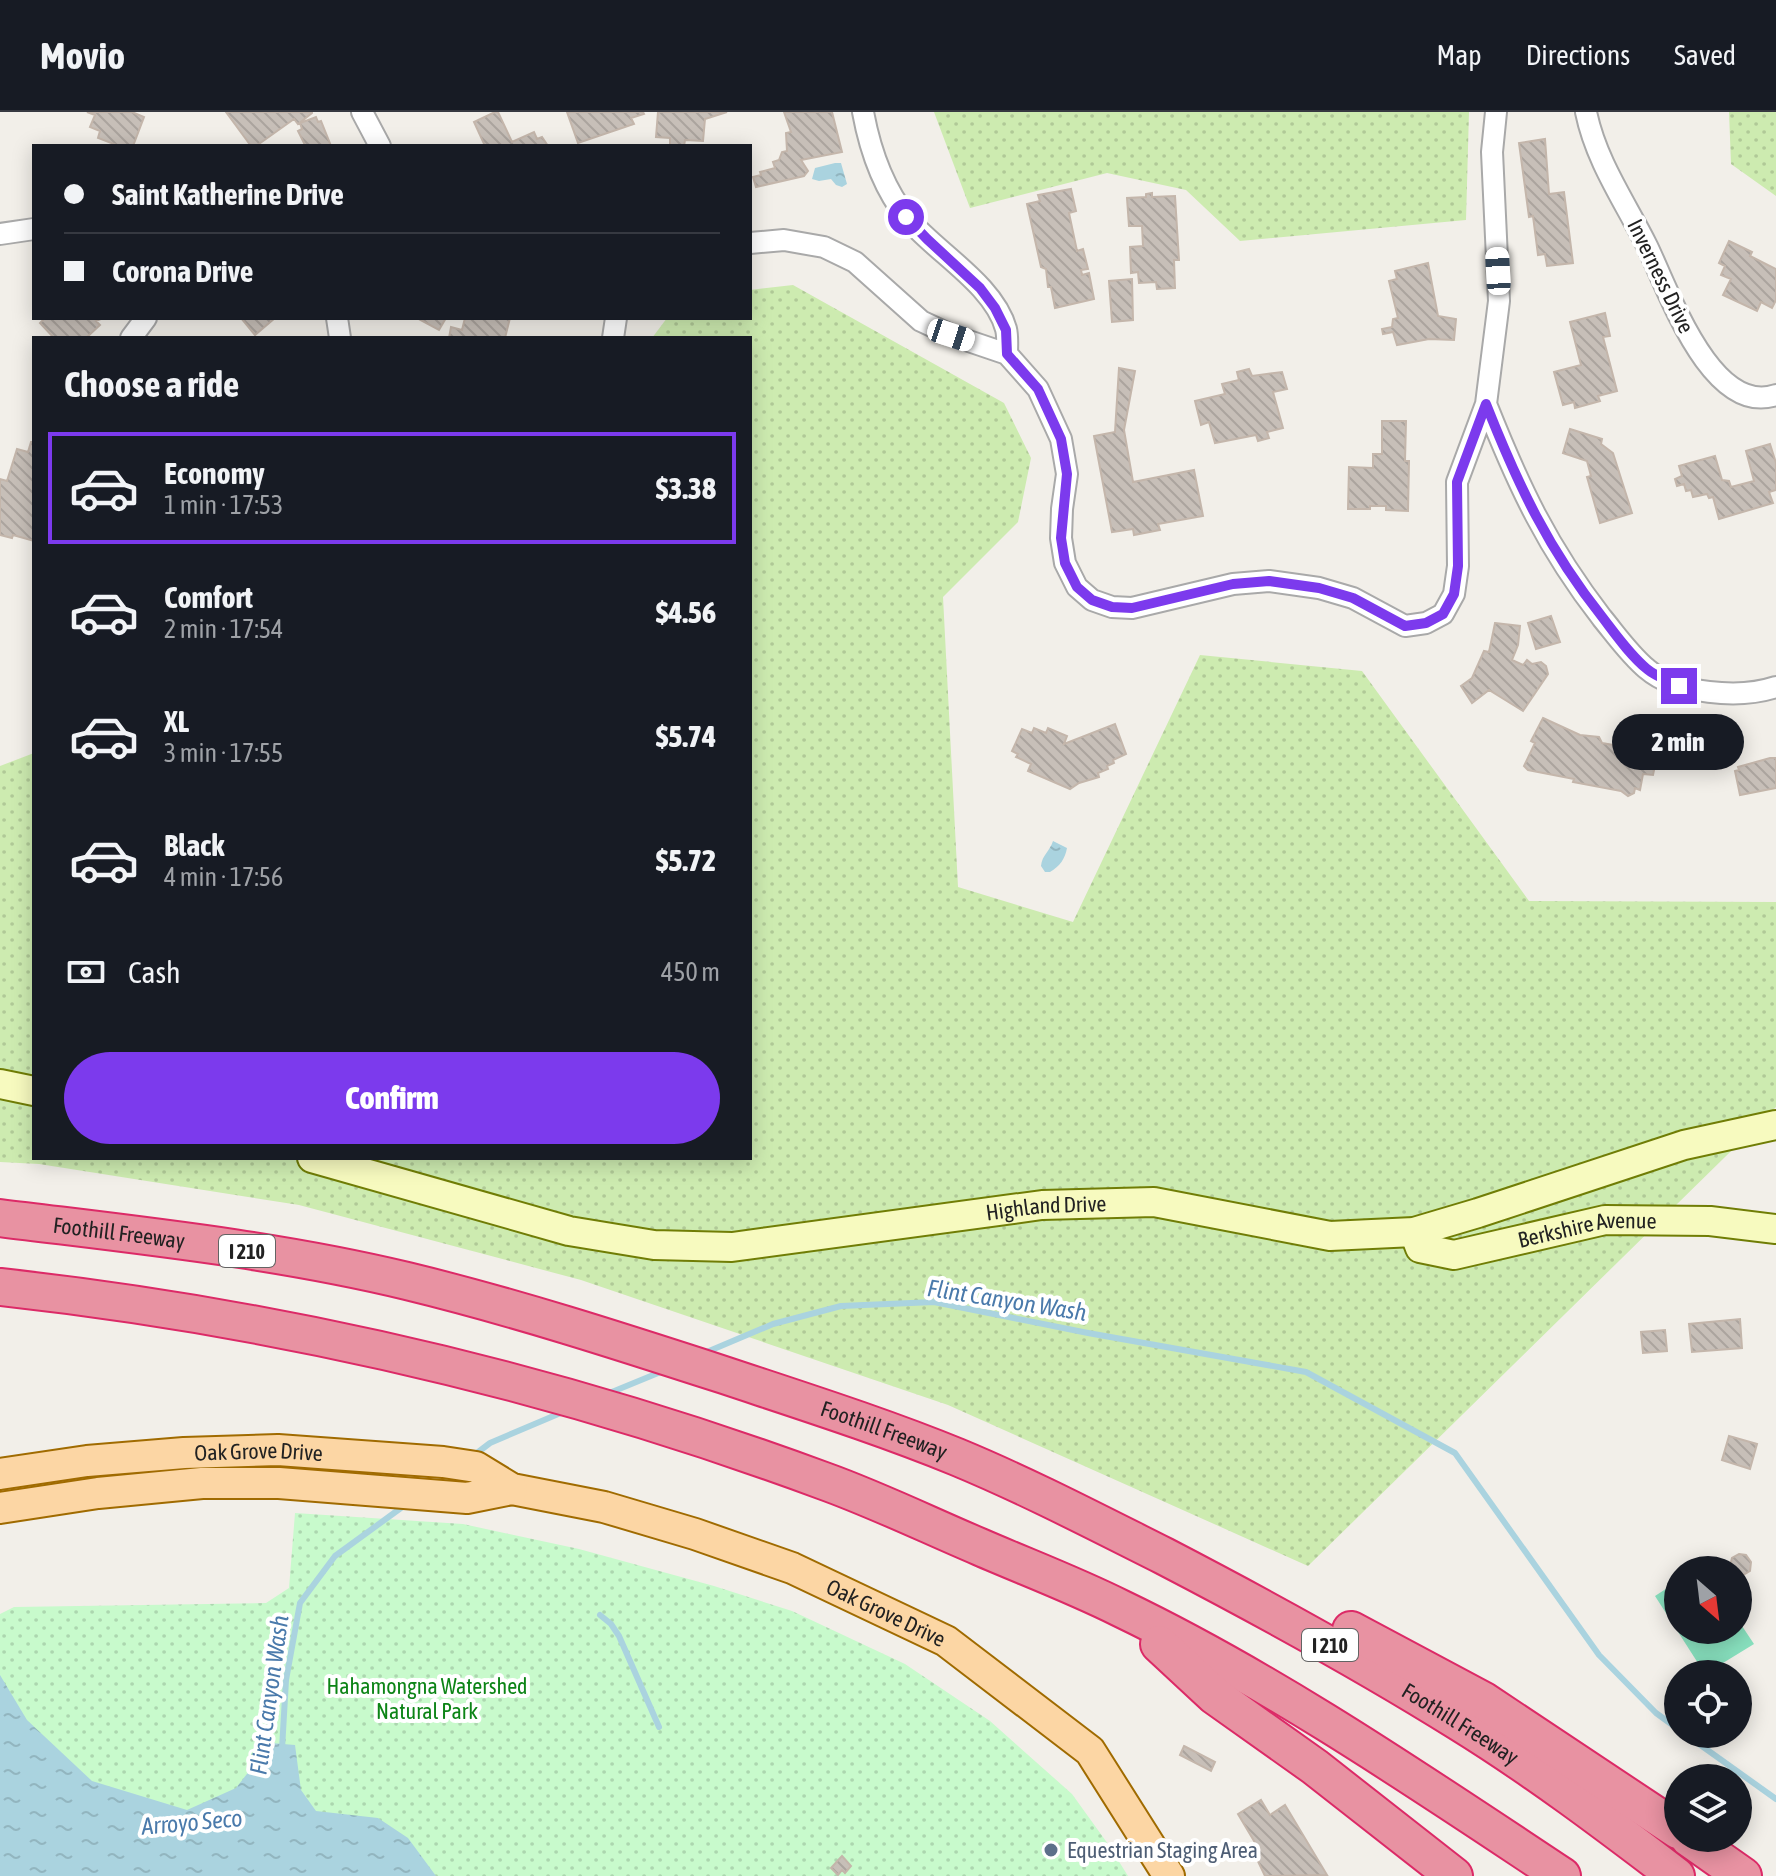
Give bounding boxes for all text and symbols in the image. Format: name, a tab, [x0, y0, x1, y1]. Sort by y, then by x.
text: Movio	[40, 34, 125, 77]
text: Map	[1437, 39, 1482, 71]
text: Directions	[1526, 39, 1630, 71]
text: Saved	[1674, 39, 1736, 71]
text: Saint Katherine Drive	[112, 177, 344, 211]
route start	[888, 199, 924, 235]
street label: Inverness Drive	[1622, 215, 1700, 337]
car	[1485, 246, 1511, 296]
text: Corona Drive	[112, 254, 253, 288]
car	[924, 316, 978, 354]
text: Choose a ride	[64, 363, 239, 405]
icon: car	[68, 452, 140, 524]
text: Economy	[164, 456, 265, 490]
text: $3.38	[656, 471, 716, 505]
text: 1 min · 17:53	[164, 490, 283, 520]
icon: car	[68, 576, 140, 648]
text: Comfort	[164, 580, 253, 614]
text: $4.56	[656, 595, 716, 629]
text: 2 min · 17:54	[164, 614, 283, 644]
route end	[1661, 668, 1697, 704]
icon: car	[68, 700, 140, 772]
text: XL	[164, 704, 189, 738]
callout: 2 min	[1613, 714, 1745, 770]
text: $5.74	[656, 719, 716, 753]
text: 2 min	[1651, 727, 1705, 757]
text: 3 min · 17:55	[164, 738, 283, 768]
icon: car	[68, 824, 140, 896]
text: Black	[164, 828, 224, 862]
text: $5.72	[656, 843, 716, 877]
text: 4 min · 17:56	[164, 862, 283, 892]
icon: cash	[64, 950, 108, 994]
text: Cash	[128, 955, 181, 989]
text: 450 m	[661, 957, 720, 987]
button: Confirm	[64, 1052, 720, 1144]
street label: Highland Drive	[984, 1190, 1107, 1225]
street label: Berkshire Avenue	[1515, 1207, 1657, 1253]
street label: Foothill Freeway	[52, 1212, 187, 1254]
road number: I 210	[219, 1235, 275, 1267]
water label: Flint Canyon Wash	[925, 1274, 1089, 1326]
street label: Foothill Freeway	[817, 1395, 951, 1465]
street label: Oak Grove Drive	[194, 1437, 324, 1466]
north arrow	[1664, 1556, 1752, 1644]
map controls	[1664, 1556, 1752, 1852]
street label: Oak Grove Drive	[822, 1573, 950, 1652]
water label: Flint Canyon Wash	[244, 1613, 294, 1777]
road number: I 210	[1302, 1629, 1358, 1661]
button: locate	[1664, 1660, 1752, 1748]
park label: Hahamongna Watershed Natural Park	[327, 1673, 528, 1724]
street label: Foothill Freeway	[1397, 1677, 1524, 1770]
button: layers	[1664, 1764, 1752, 1852]
water label: Arroyo Seco	[139, 1804, 244, 1840]
place label: Equestrian Staging Area	[1067, 1837, 1258, 1863]
marker: Equestrian Staging Area	[1042, 1841, 1060, 1859]

